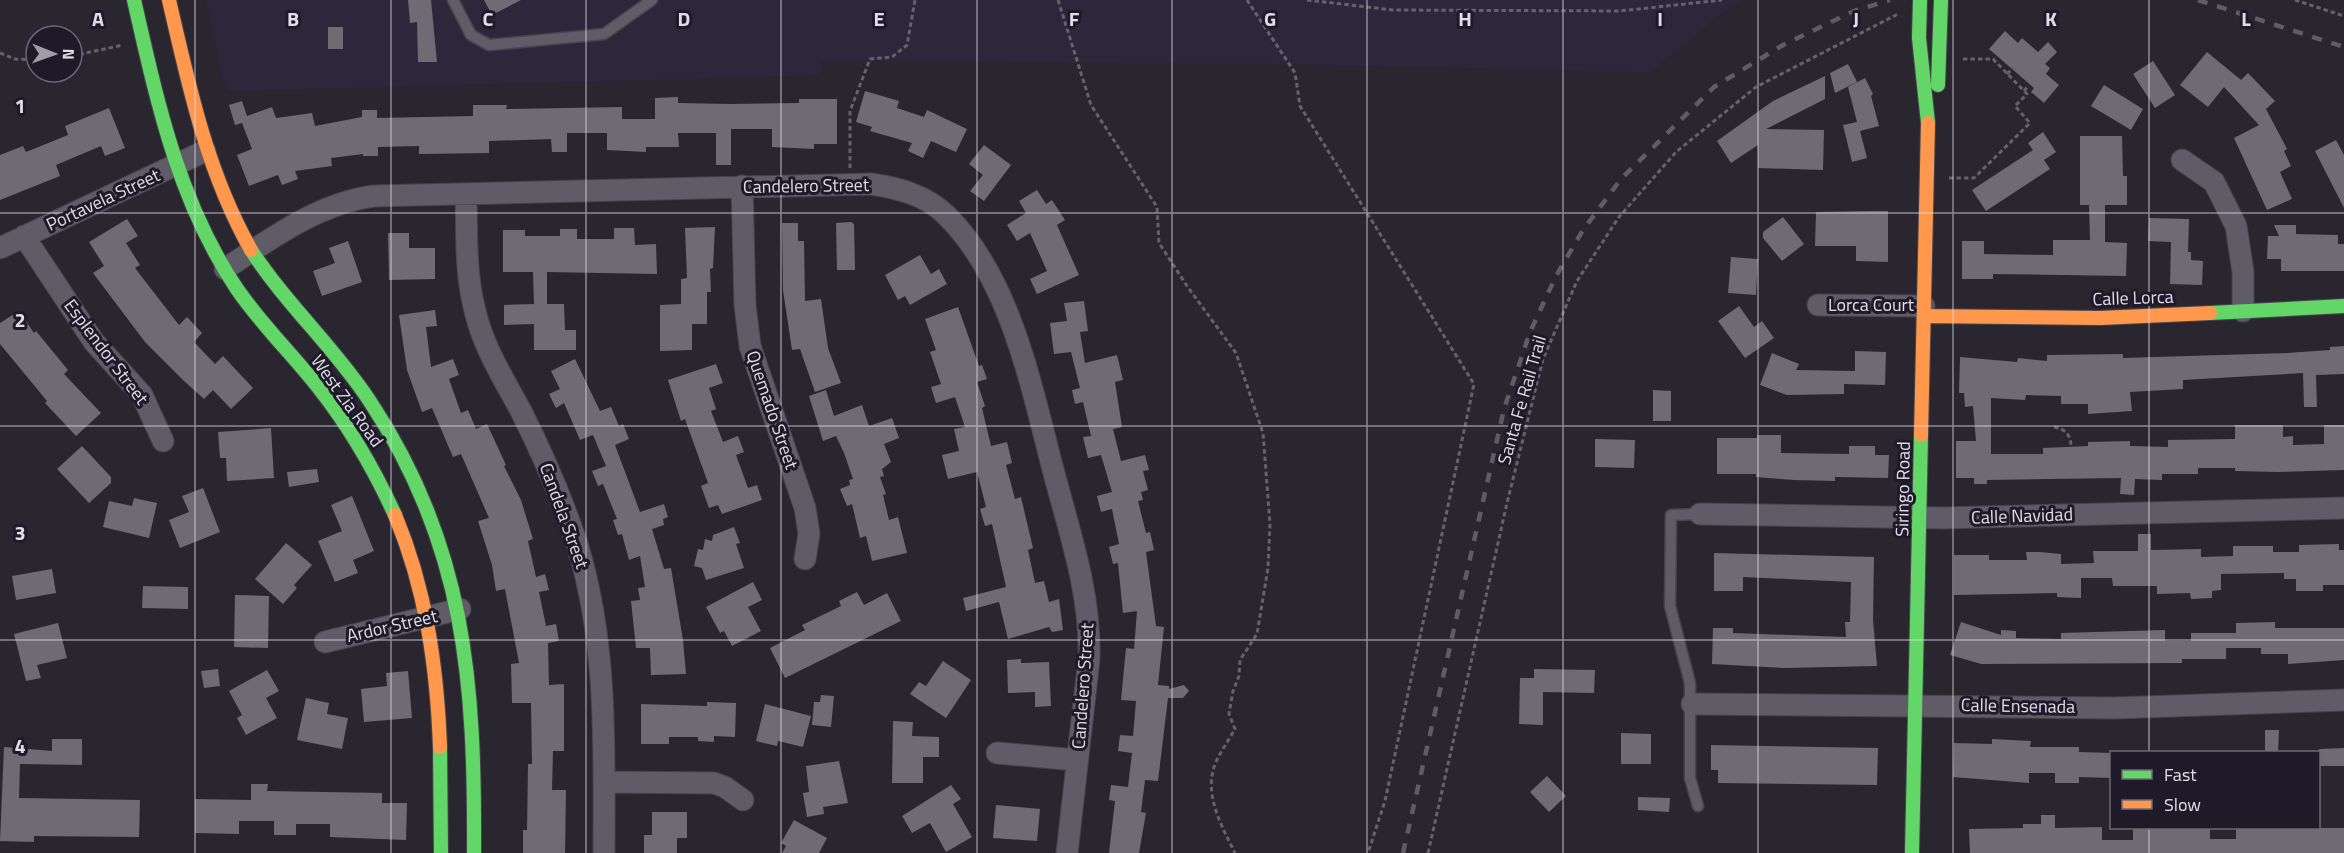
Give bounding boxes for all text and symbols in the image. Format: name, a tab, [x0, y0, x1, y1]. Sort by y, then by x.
text: A	[92, 3, 104, 34]
text: B	[287, 3, 299, 34]
text: C	[483, 3, 494, 34]
text: D	[678, 3, 690, 34]
text: E	[873, 3, 885, 34]
text: F	[1069, 3, 1080, 34]
text: G	[1264, 3, 1276, 34]
text: H	[1458, 3, 1472, 34]
text: I	[1657, 3, 1663, 34]
text: J	[1853, 3, 1859, 34]
text: K	[2045, 3, 2057, 34]
text: L	[2241, 3, 2251, 34]
north arrow	[24, 24, 84, 84]
text: N	[57, 49, 81, 60]
text: 1	[14, 90, 26, 121]
street label: Portavela Street	[41, 161, 165, 238]
street label: Candelero Street	[743, 171, 870, 200]
street label: Calle Lorca	[2092, 283, 2174, 312]
street label: Lorca Court	[1828, 291, 1915, 318]
street label: Esplendor Street	[58, 293, 156, 411]
text: 2	[14, 304, 26, 335]
street label: Santa Fe Rail Trail	[1490, 332, 1553, 468]
street label: Quemado Street	[740, 347, 806, 473]
street label: West Zia Road	[304, 349, 390, 453]
street label: Siringo Road	[1888, 441, 1917, 537]
street label: Candela Street	[533, 459, 596, 573]
street label: Calle Navidad	[1971, 500, 2073, 531]
text: 3	[14, 517, 26, 548]
street label: Ardor Street	[344, 602, 441, 649]
street label: Candelero Street	[1065, 621, 1100, 750]
street label: Calle Ensenada	[1961, 691, 2075, 720]
text: 4	[14, 730, 26, 761]
legend	[2110, 751, 2320, 829]
text: Fast	[2164, 761, 2197, 788]
text: Slow	[2164, 791, 2201, 818]

